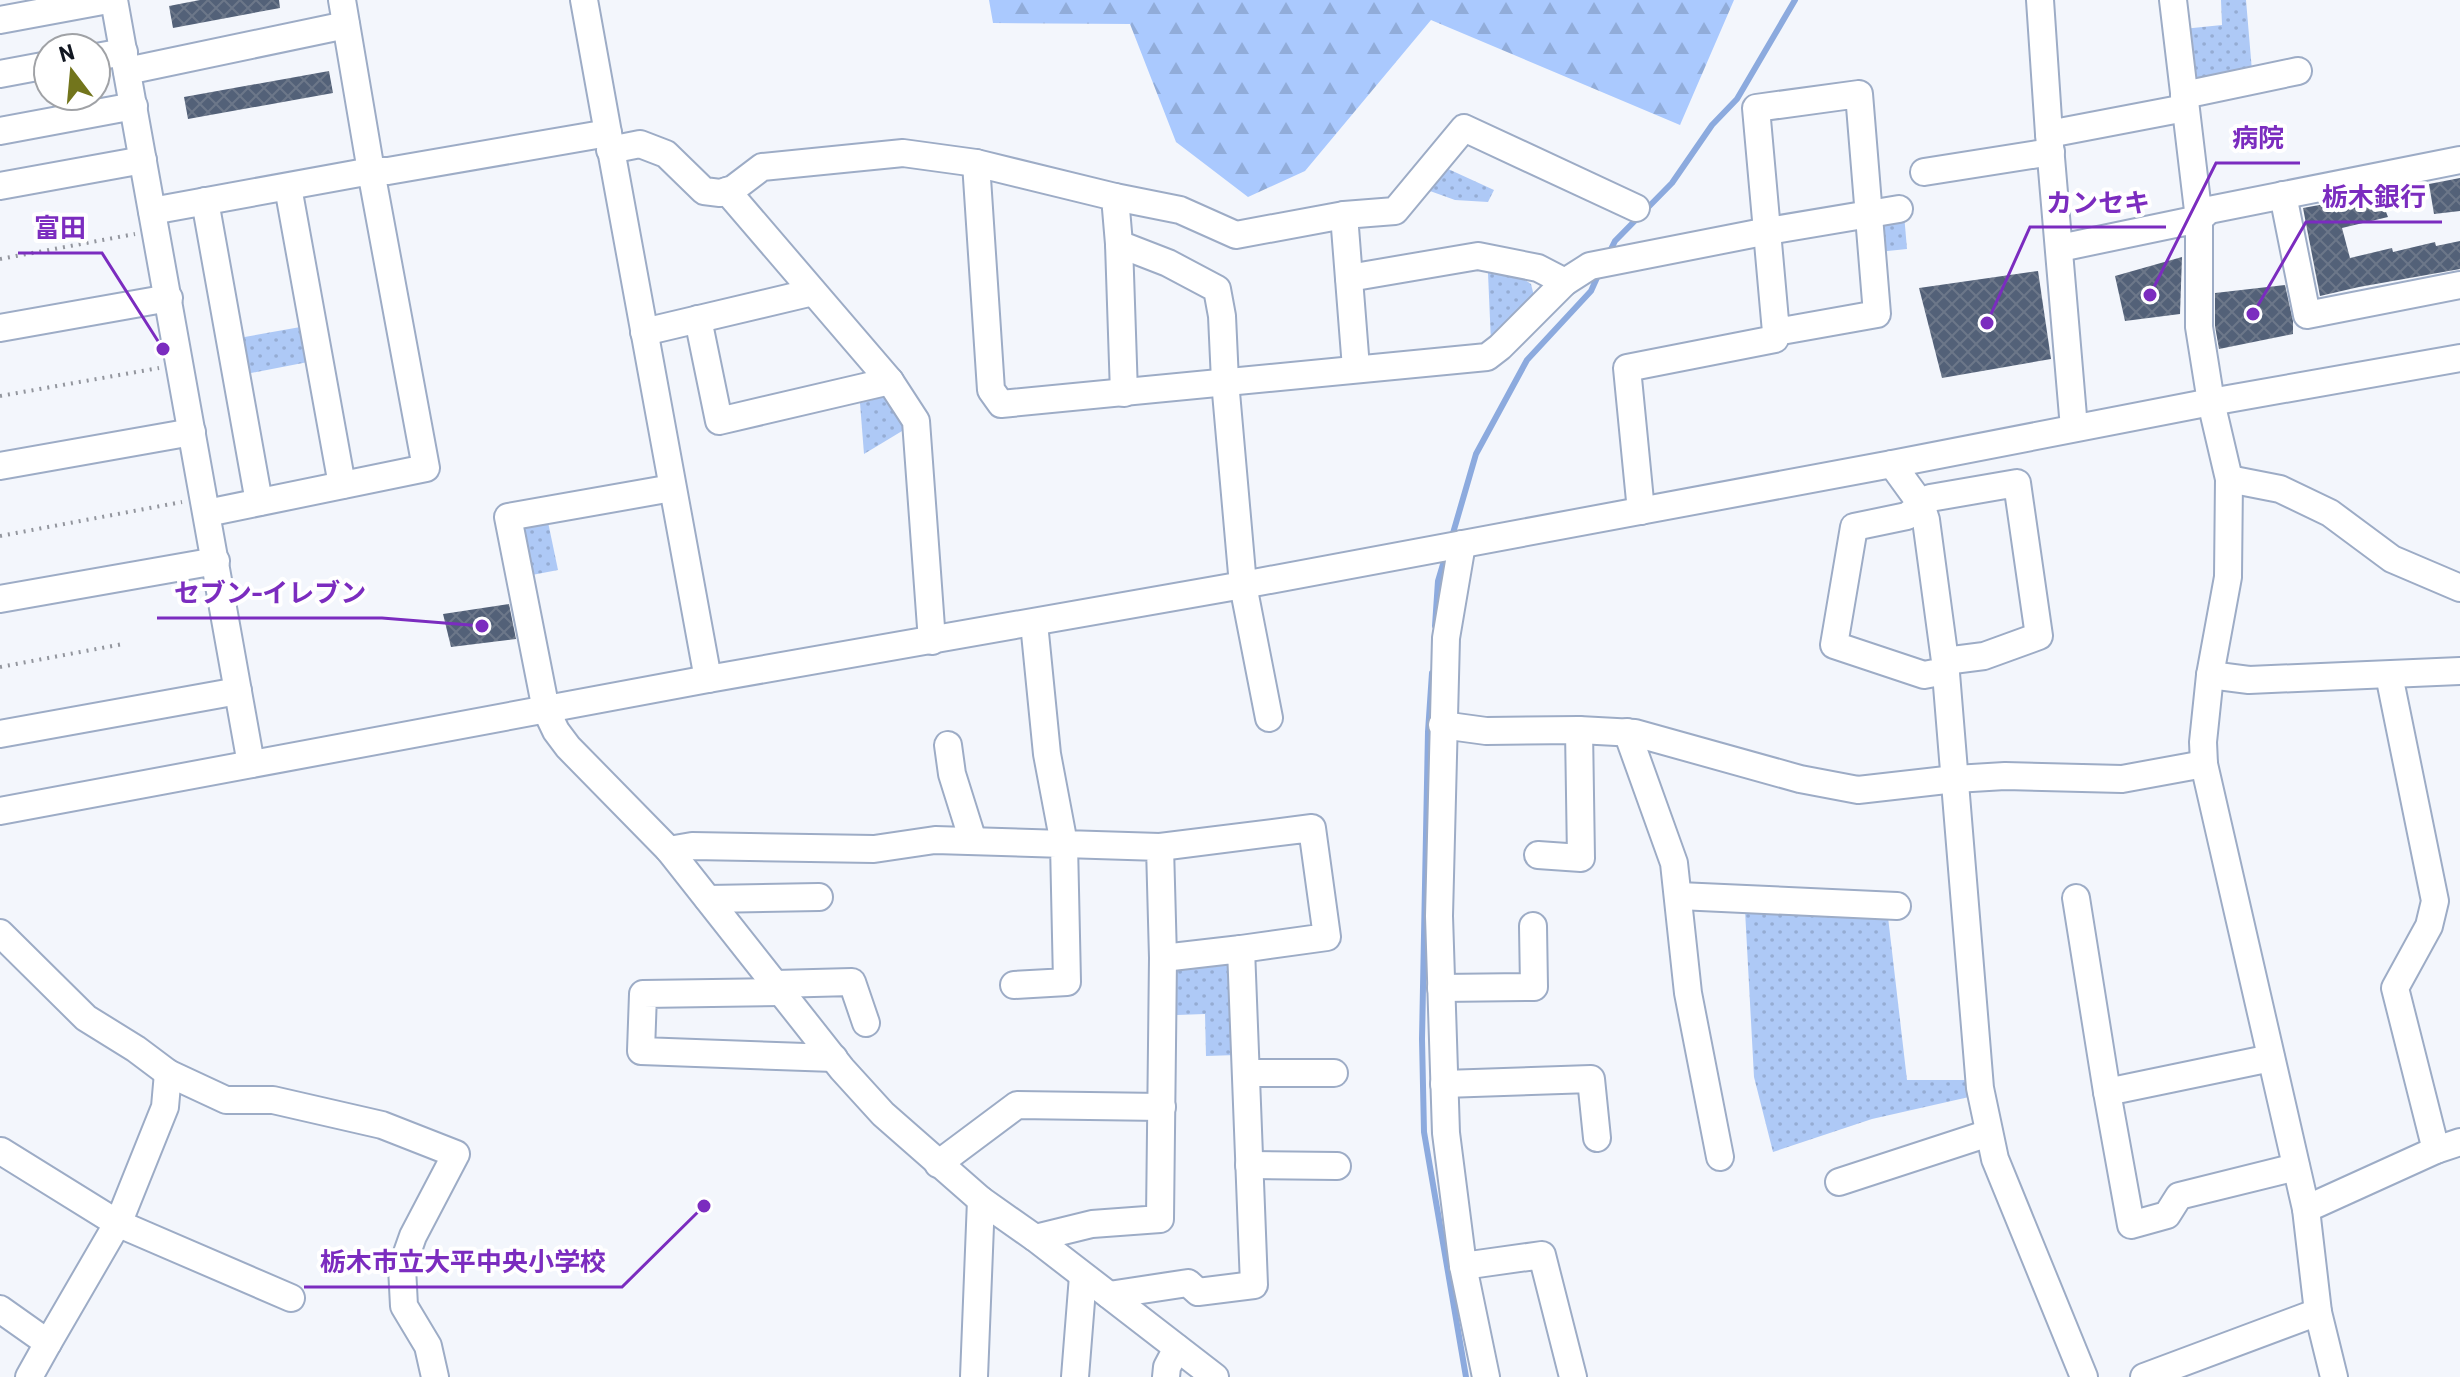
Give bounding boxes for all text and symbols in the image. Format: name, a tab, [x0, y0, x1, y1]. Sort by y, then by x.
north arrow	[32, 32, 112, 112]
text: N	[56, 37, 77, 66]
callout: 病院	[2216, 113, 2300, 163]
text: 病院	[2232, 121, 2284, 152]
callout: 栃木銀行	[2306, 172, 2442, 222]
callout: カンセキ	[2030, 177, 2166, 227]
text: 栃木銀行	[2322, 180, 2426, 211]
text: カンセキ	[2046, 186, 2150, 217]
callout: 富田	[18, 203, 102, 253]
text: 富田	[34, 211, 86, 242]
callout: セブン-イレブン	[157, 568, 382, 618]
text: セブン-イレブン	[174, 576, 366, 607]
callout: 栃木市立大平中央小学校	[304, 1237, 622, 1287]
text: 栃木市立大平中央小学校	[320, 1245, 606, 1276]

